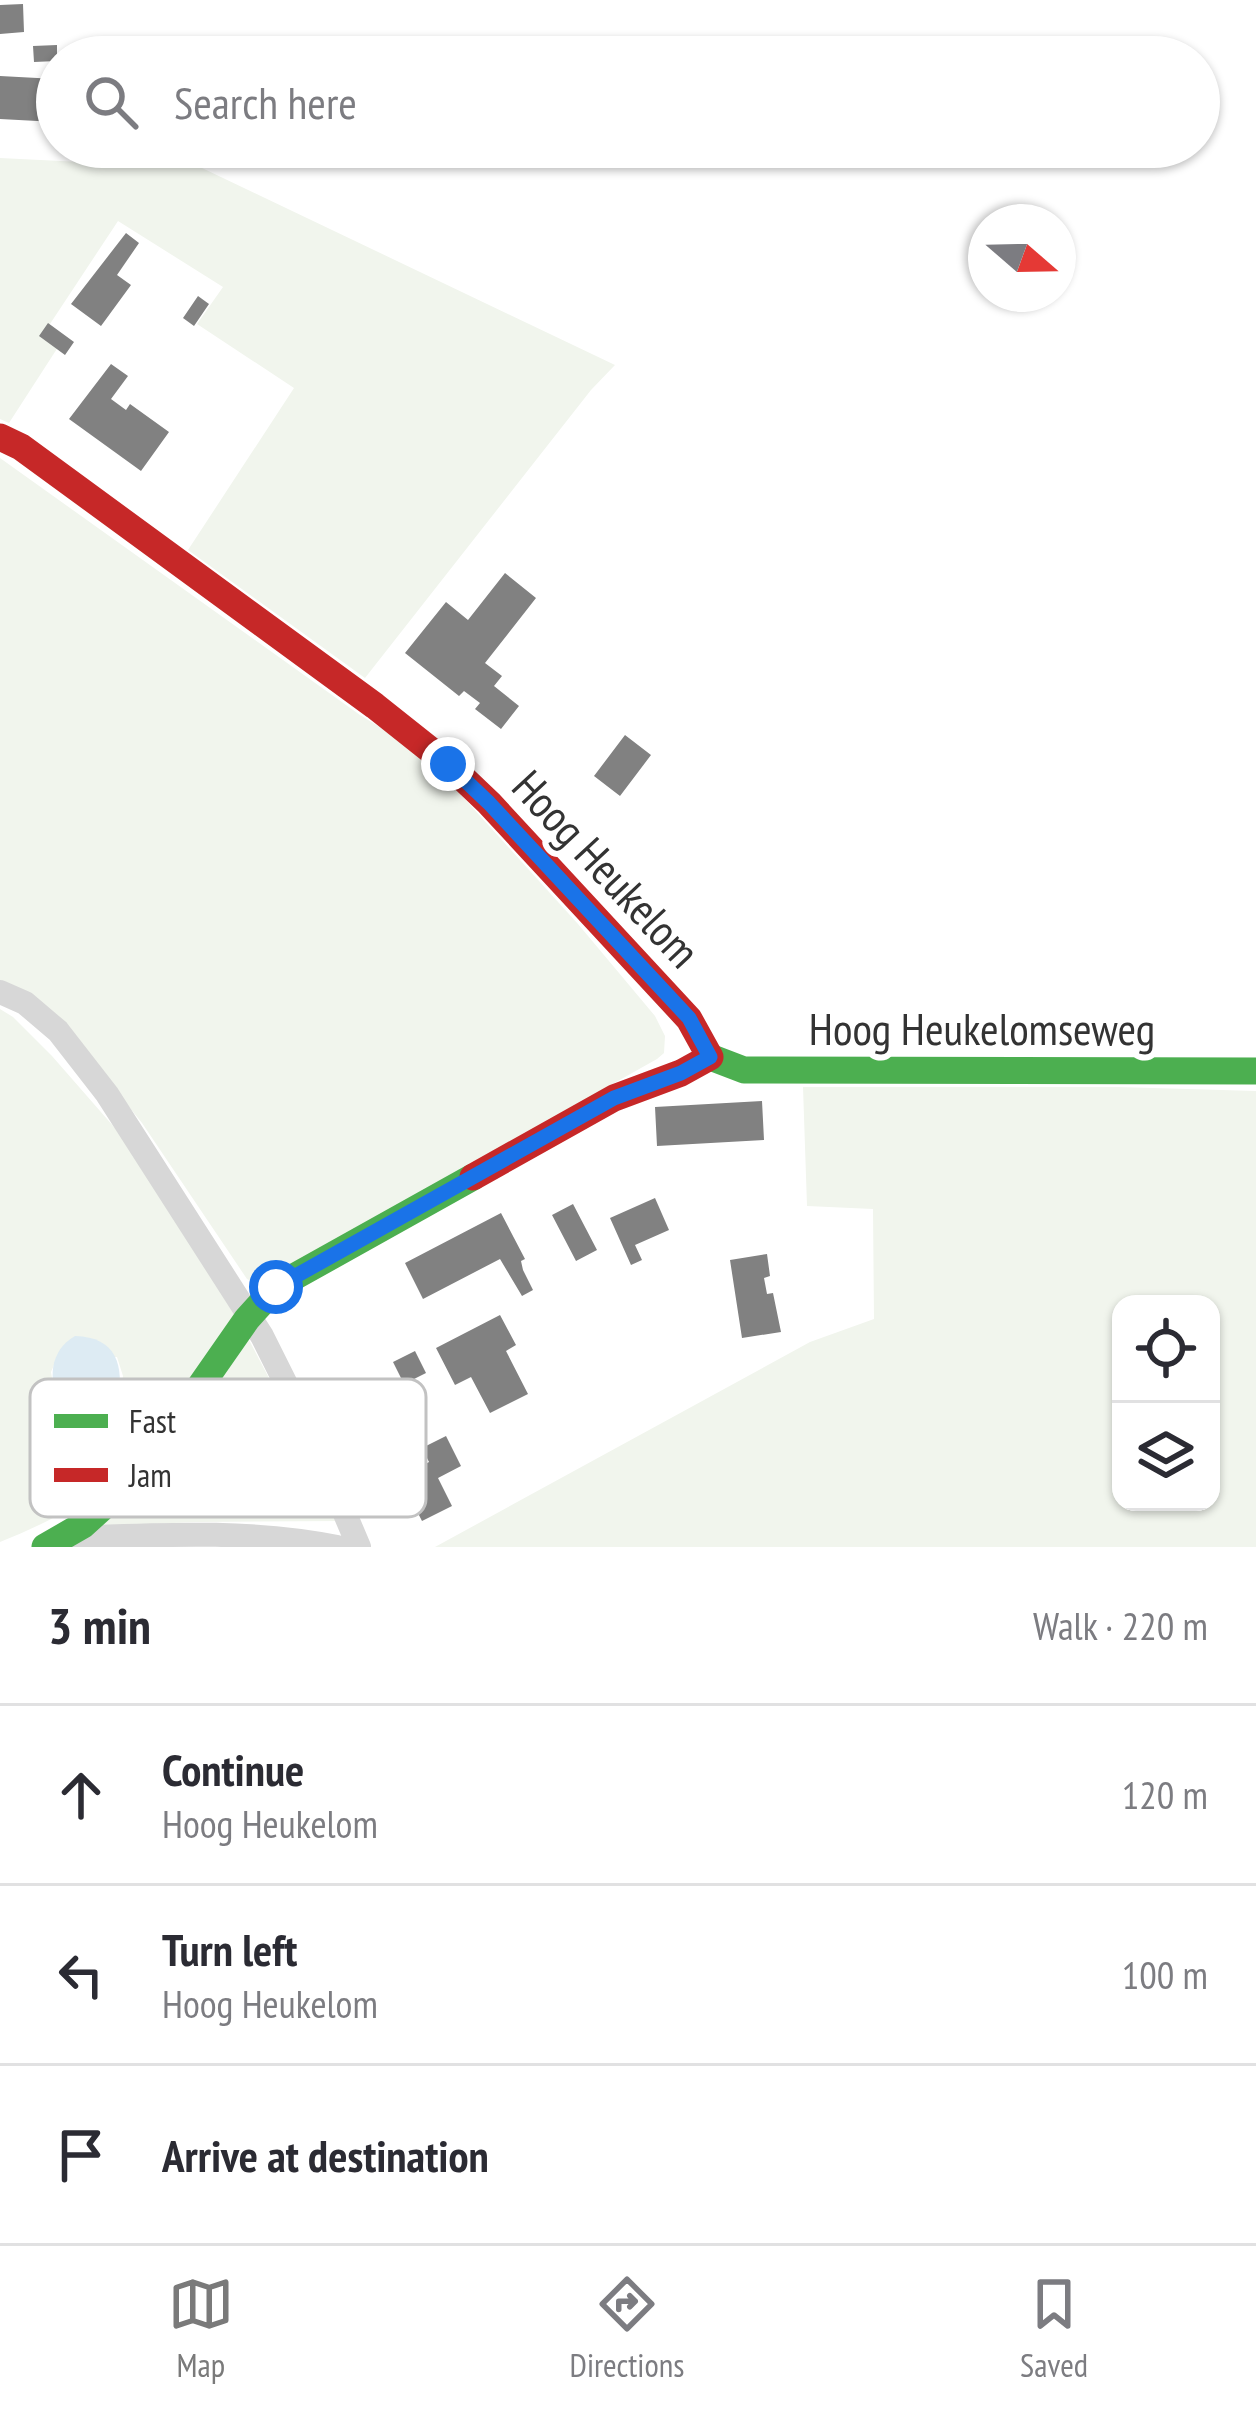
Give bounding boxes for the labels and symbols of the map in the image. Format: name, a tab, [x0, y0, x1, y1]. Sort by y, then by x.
north arrow	[968, 204, 1076, 312]
route end	[421, 737, 475, 791]
street label: Hoog Heukelom	[501, 757, 713, 979]
street label: Hoog Heukelomseweg	[809, 999, 1155, 1057]
route start	[249, 1260, 303, 1314]
legend	[30, 1379, 426, 1517]
text: Fast	[129, 1399, 176, 1442]
text: Jam	[128, 1453, 172, 1496]

